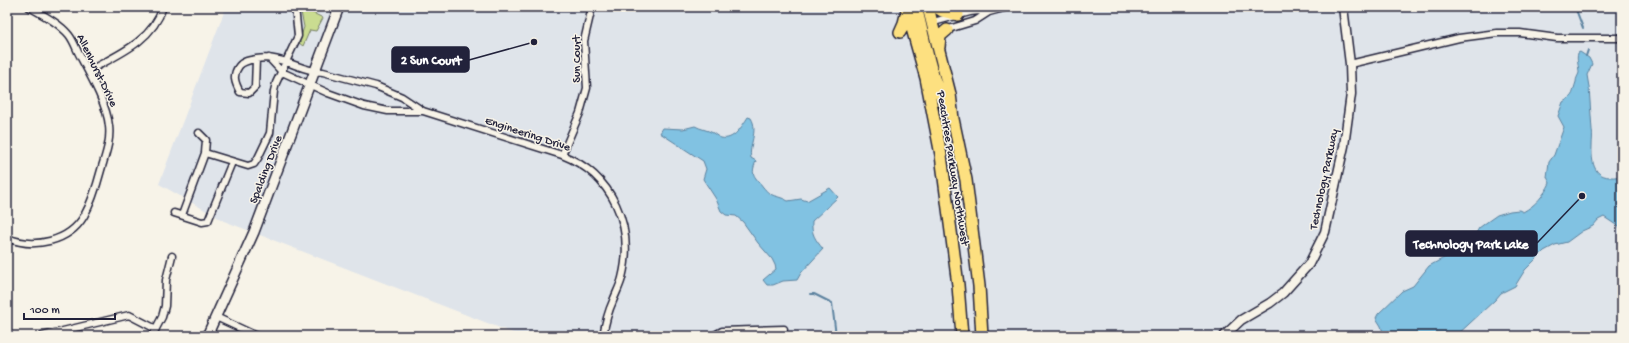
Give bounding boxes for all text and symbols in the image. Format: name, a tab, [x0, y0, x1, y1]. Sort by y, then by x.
street label: Allenhurst Drive	[73, 32, 120, 110]
street label: Sun Court	[571, 34, 585, 83]
callout: 2 Sun Court	[392, 47, 469, 72]
text: 2 Sun Court	[401, 54, 463, 69]
street label: Peachtree Parkway Northwest	[933, 89, 971, 248]
street label: Engineering Drive	[483, 114, 573, 156]
street label: Technology Parkway	[1307, 128, 1342, 232]
street label: Spalding Drive	[247, 133, 287, 206]
callout: Technology Park Lake	[1406, 231, 1537, 256]
text: Technology Park Lake	[1413, 238, 1530, 253]
scale bar	[24, 295, 115, 321]
text: 100 m	[29, 304, 60, 318]

